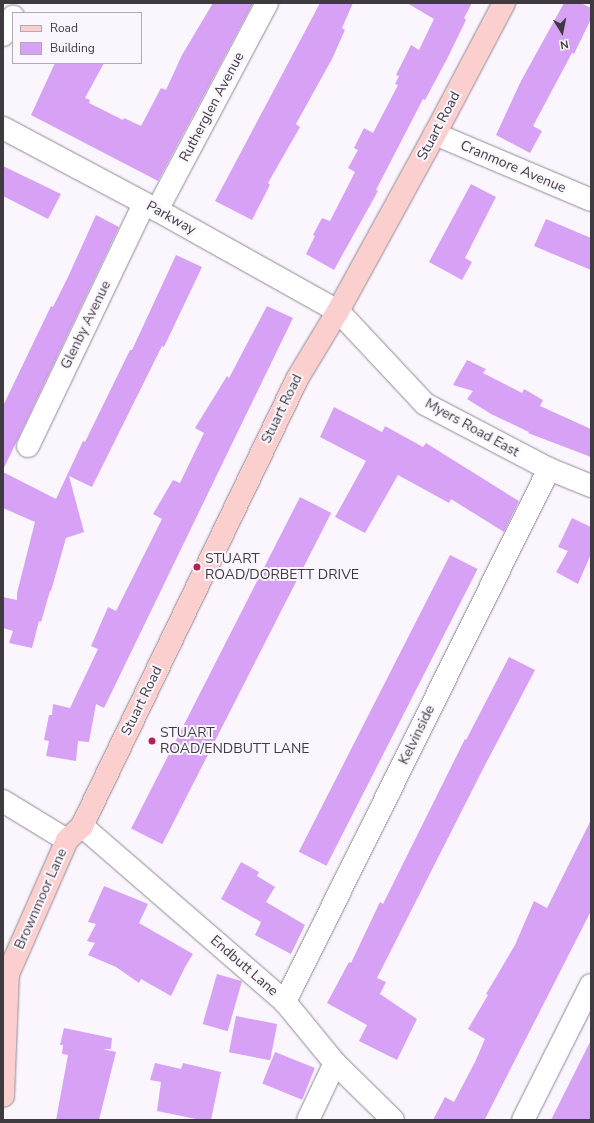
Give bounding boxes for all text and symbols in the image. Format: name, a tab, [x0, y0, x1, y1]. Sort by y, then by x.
legend	[12, 12, 142, 64]
north arrow	[542, 12, 582, 52]
text: Road	[50, 20, 78, 36]
text: N	[559, 36, 570, 52]
text: Building	[50, 40, 95, 56]
street label: Rutherglen Avenue	[176, 49, 248, 165]
street label: Stuart Road	[414, 89, 464, 163]
street label: Cranmore Avenue	[458, 137, 568, 197]
street label: Parkway	[143, 198, 199, 238]
street label: Glenby Avenue	[57, 278, 115, 372]
street label: Stuart Road	[258, 372, 306, 446]
street label: Myers Road East	[422, 395, 522, 461]
place label: STUART ROAD/DORBETT DRIVE	[205, 551, 359, 584]
marker: STUART ROAD/DORBETT DRIVE	[192, 562, 202, 572]
street label: Stuart Road	[118, 664, 166, 738]
street label: Kelvinside	[395, 703, 439, 767]
place label: STUART ROAD/ENDBUTT LANE	[160, 725, 310, 758]
marker: STUART ROAD/ENDBUTT LANE	[147, 736, 157, 746]
street label: Brownmoor Lane	[11, 846, 71, 952]
street label: Endbutt Lane	[207, 932, 281, 1000]

